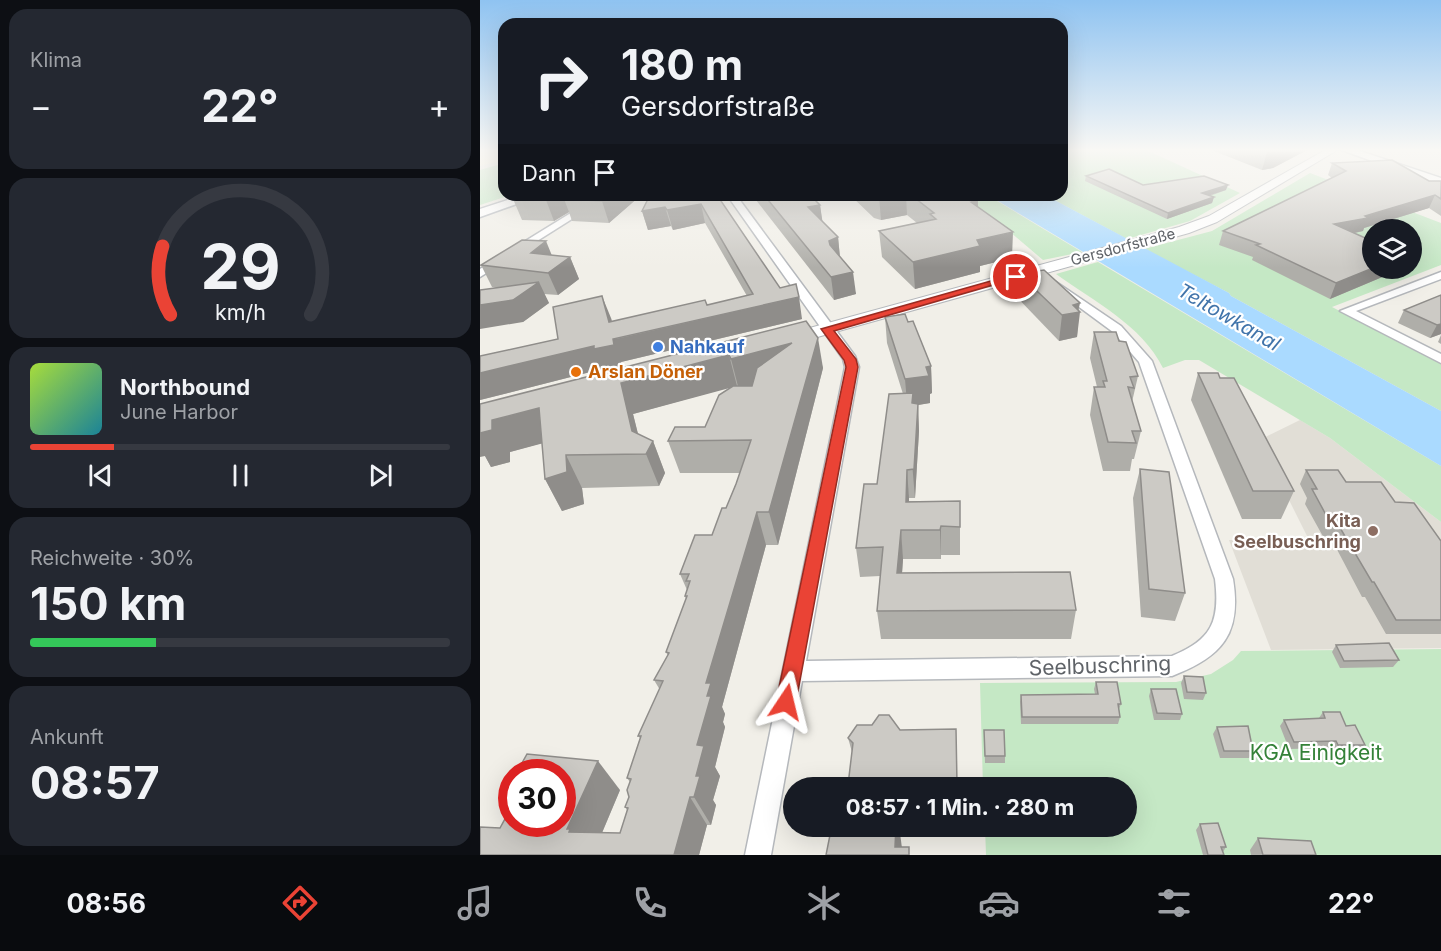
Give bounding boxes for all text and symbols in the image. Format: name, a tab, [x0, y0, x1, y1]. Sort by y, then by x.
text: 180 m	[621, 39, 743, 90]
icon: right	[522, 42, 600, 120]
text: Klima	[30, 48, 82, 72]
text: 22°	[201, 78, 279, 133]
text: −	[30, 86, 52, 126]
text: +	[428, 86, 450, 126]
text: Gersdorfstraße	[621, 90, 815, 123]
icon: arrive	[588, 156, 621, 189]
text: Dann	[522, 160, 576, 186]
map controls	[1362, 219, 1422, 279]
button: layers	[1362, 219, 1422, 279]
street label: Gersdorfstraße	[1068, 223, 1177, 270]
text: 29	[200, 229, 280, 304]
pin	[990, 251, 1041, 302]
icon: arrive	[999, 260, 1032, 293]
water label: Teltowkanal	[1174, 278, 1285, 356]
text: km/h	[215, 300, 265, 326]
place label: Nahkauf	[670, 336, 745, 357]
marker: Nahkauf	[651, 340, 665, 354]
place label: Arslan Döner	[588, 361, 703, 382]
marker: Arslan Döner	[569, 365, 583, 379]
text: Northbound	[120, 374, 250, 400]
text: June Harbor	[120, 400, 238, 424]
icon: previous	[84, 459, 117, 492]
icon: pause	[224, 459, 257, 492]
icon: next	[364, 459, 397, 492]
place label: Kita Seelbuschring	[1234, 510, 1361, 552]
marker: Kita Seelbuschring	[1366, 524, 1380, 538]
text: Reichweite · 30%	[30, 546, 194, 570]
text: 150 km	[30, 576, 186, 631]
street label: Seelbuschring	[1028, 651, 1172, 680]
position arrow	[754, 670, 818, 734]
text: Ankunft	[30, 725, 104, 749]
park label: KGA Einigkeit	[1250, 740, 1382, 765]
text: 08:57	[30, 755, 160, 810]
speed limit sign: 30	[498, 759, 576, 837]
text: 08:57 · 1 Min. · 280 m	[846, 794, 1074, 820]
icon: directions	[279, 882, 321, 924]
icon: music	[454, 882, 496, 924]
icon: phone	[629, 882, 671, 924]
icon: climate	[803, 882, 845, 924]
icon: car	[978, 882, 1020, 924]
icon: filters	[1153, 882, 1195, 924]
text: 08:56	[66, 887, 146, 920]
text: 22°	[1328, 887, 1374, 920]

